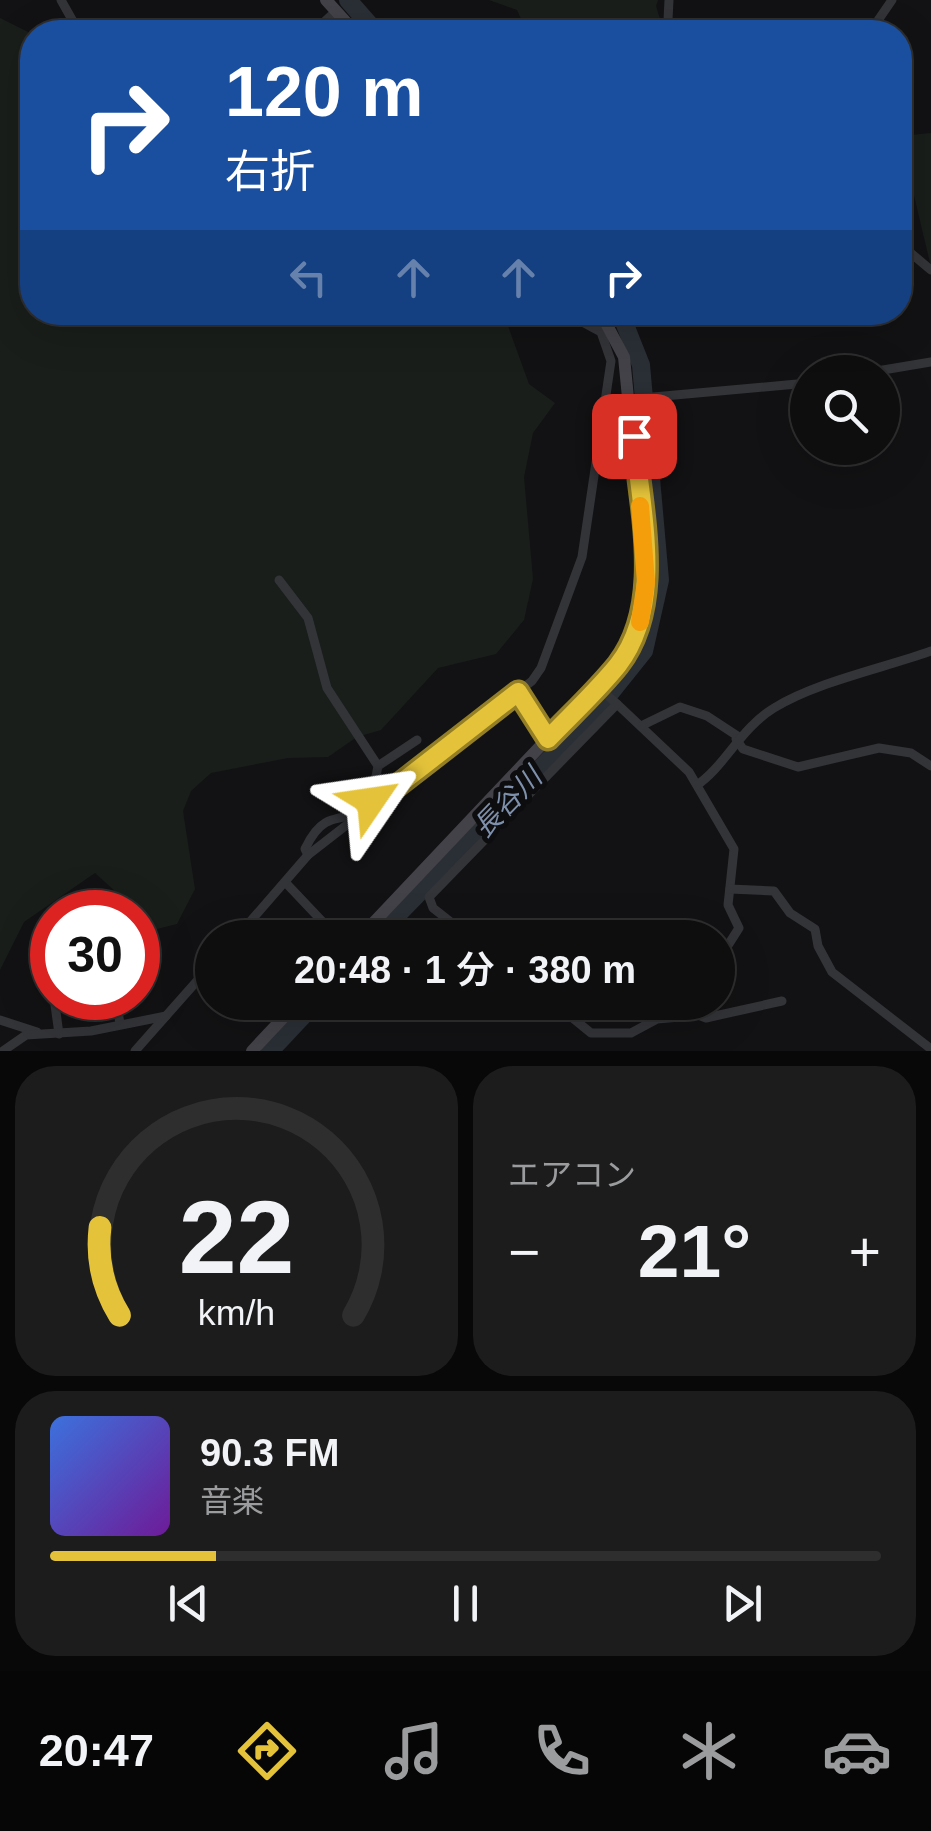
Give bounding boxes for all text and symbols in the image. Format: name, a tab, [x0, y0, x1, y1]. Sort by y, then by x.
text: 120 m	[225, 53, 423, 131]
icon: right	[60, 60, 190, 190]
text: 右折	[225, 146, 315, 197]
icon: left	[281, 250, 336, 305]
icon: ahead	[386, 250, 441, 305]
icon: ahead	[491, 250, 546, 305]
icon: right	[596, 250, 651, 305]
map controls	[790, 355, 900, 465]
button: search	[790, 355, 900, 465]
pin	[592, 394, 677, 479]
icon: arrive	[607, 409, 662, 464]
position arrow	[319, 749, 423, 853]
water label: 長谷川	[467, 759, 550, 843]
speed limit sign: 30	[30, 890, 160, 1020]
text: 20:48 · 1 分 · 380 m	[294, 949, 636, 991]
text: エアコン	[508, 1157, 636, 1193]
text: 22	[179, 1179, 294, 1295]
text: 21°	[638, 1209, 751, 1293]
text: −	[508, 1221, 540, 1283]
text: +	[849, 1221, 881, 1283]
text: km/h	[198, 1293, 275, 1333]
text: 90.3 FM	[200, 1432, 339, 1474]
text: 音楽	[200, 1483, 264, 1519]
icon: previous	[161, 1576, 216, 1631]
icon: pause	[438, 1576, 493, 1631]
icon: next	[715, 1576, 770, 1631]
icon: directions	[232, 1716, 302, 1786]
icon: music	[379, 1716, 449, 1786]
icon: phone	[527, 1716, 597, 1786]
icon: climate	[674, 1716, 744, 1786]
icon: car	[822, 1716, 892, 1786]
text: 20:47	[39, 1725, 154, 1776]

